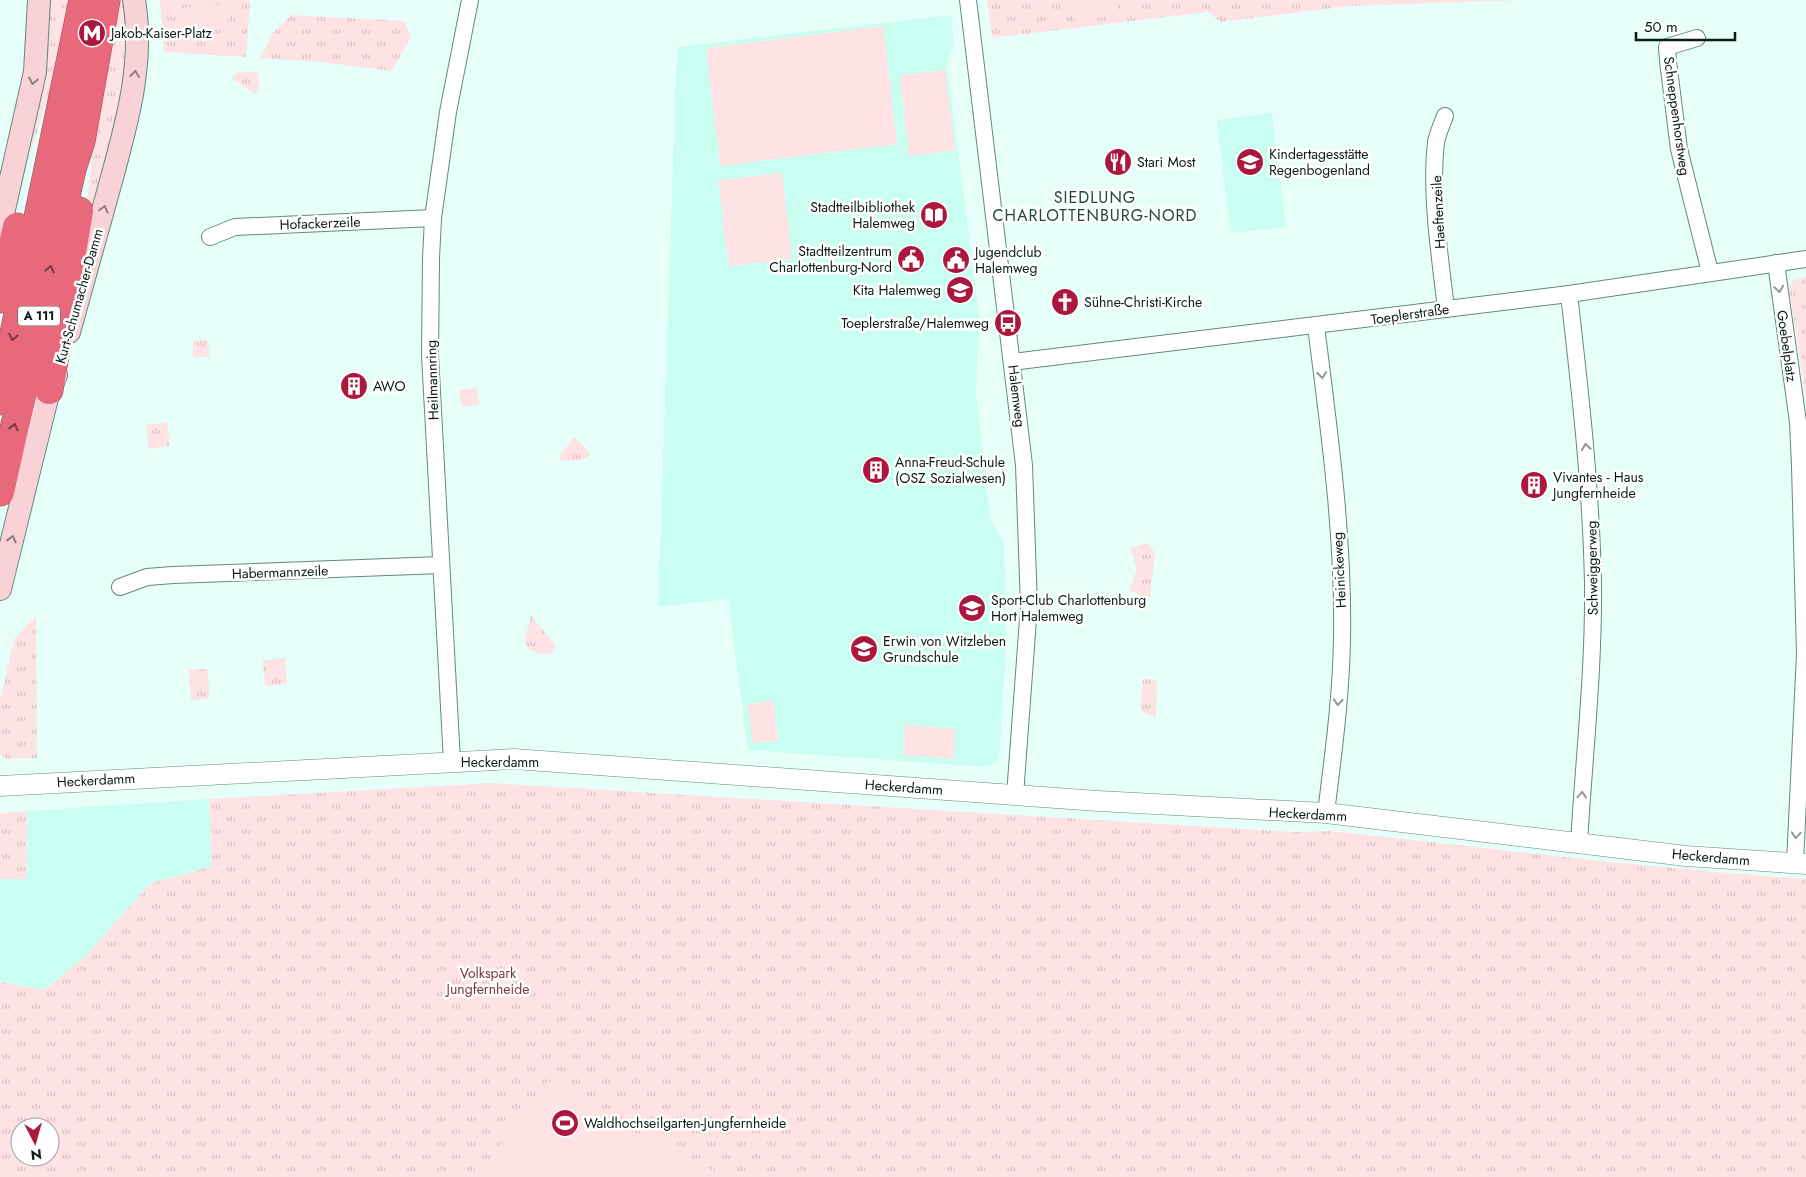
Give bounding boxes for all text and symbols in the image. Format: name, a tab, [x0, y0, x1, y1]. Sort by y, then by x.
scale bar	[1636, 10, 1735, 42]
text: 50 m	[1644, 16, 1678, 38]
metro station icon: Jakob-Kaiser-Platz	[77, 18, 107, 48]
place label: Jakob-Kaiser-Platz	[109, 23, 212, 43]
street label: Schneppenhorstweg	[1659, 55, 1695, 177]
one-way arrow	[129, 70, 140, 78]
one-way arrow	[28, 77, 39, 86]
place label: Kindertagesstätte Regenbogenland	[1269, 144, 1370, 180]
restaurant icon: Stari Most	[1103, 147, 1133, 177]
school or university icon: Kindertagesstätte Regenbogenland	[1235, 147, 1265, 177]
place label: Stari Most	[1137, 152, 1196, 172]
street label: Haeftenzeile	[1426, 175, 1450, 249]
district label: SIEDLUNG CHARLOTTENBURG-NORD	[993, 186, 1197, 227]
place label: Stadtteilbibliothek Halemweg	[810, 197, 916, 233]
library icon: Stadtteilbibliothek Halemweg	[919, 200, 949, 230]
one-way arrow	[98, 206, 108, 214]
street label: Hofackerzeile	[279, 212, 361, 234]
street label: Kurt-Schumacher-Damm	[50, 226, 108, 366]
place label: Stadtteilzentrum Charlottenburg-Nord	[769, 241, 892, 277]
place label: Jugendclub Halemweg	[973, 242, 1041, 278]
public building icon: Stadtteilzentrum Charlottenburg-Nord	[896, 244, 926, 274]
public building icon: Jugendclub Halemweg	[941, 245, 971, 275]
one-way arrow	[44, 264, 55, 273]
school or university icon: Kita Halemweg	[945, 275, 975, 305]
place label: Kita Halemweg	[853, 280, 941, 300]
one-way arrow	[1773, 285, 1784, 293]
church icon: Sühne-Christi-Kirche	[1050, 287, 1080, 317]
place label: Sühne-Christi-Kirche	[1084, 292, 1202, 312]
street label: Toeplerstraße	[1370, 299, 1450, 329]
road number: A 111	[18, 306, 60, 326]
bus stop icon: Toeplerstraße/Halemweg	[993, 308, 1023, 338]
street label: Goebelplatz	[1772, 309, 1802, 384]
place label: Toeplerstraße/Halemweg	[841, 313, 989, 333]
one-way arrow	[8, 333, 19, 341]
street label: Heilmannring	[421, 340, 443, 420]
street label: Halemweg	[1003, 364, 1031, 428]
building icon: AWO	[339, 371, 369, 401]
one-way arrow	[1316, 371, 1327, 379]
place label: AWO	[373, 376, 406, 396]
one-way arrow	[8, 423, 19, 432]
one-way arrow	[1581, 443, 1592, 451]
place label: Anna-Freud-Schule (OSZ Sozialwesen)	[895, 452, 1006, 488]
building icon: Anna-Freud-Schule (OSZ Sozialwesen)	[861, 455, 891, 485]
place label: Vivantes - Haus Jungfernheide	[1551, 467, 1644, 503]
building icon: Vivantes - Haus Jungfernheide	[1519, 470, 1549, 500]
street label: Schweiggerweg	[1581, 520, 1603, 616]
street label: Heinickeweg	[1327, 532, 1351, 608]
one-way arrow	[7, 535, 17, 543]
street label: Habermannzeile	[231, 560, 329, 584]
place label: Sport-Club Charlottenburg Hort Halemweg	[991, 590, 1146, 626]
school or university icon: Sport-Club Charlottenburg Hort Halemweg	[957, 593, 987, 623]
place label: Erwin von Witzleben Grundschule	[883, 631, 1006, 667]
school or university icon: Erwin von Witzleben Grundschule	[849, 634, 879, 664]
one-way arrow	[1333, 698, 1344, 706]
street label: Heckerdamm	[461, 752, 539, 772]
street label: Heckerdamm	[56, 768, 136, 792]
street label: Heckerdamm	[864, 774, 944, 800]
one-way arrow	[1577, 790, 1588, 798]
street label: Heckerdamm	[1268, 802, 1348, 826]
one-way arrow	[1790, 832, 1801, 840]
street label: Heckerdamm	[1671, 844, 1751, 870]
park label: Volkspark Jungfernheide	[445, 963, 529, 999]
sports icon: Waldhochseilgarten-Jungfernheide	[550, 1108, 580, 1138]
place label: Waldhochseilgarten-Jungfernheide	[584, 1113, 786, 1133]
north arrow	[10, 1117, 60, 1167]
text: N	[30, 1144, 43, 1165]

